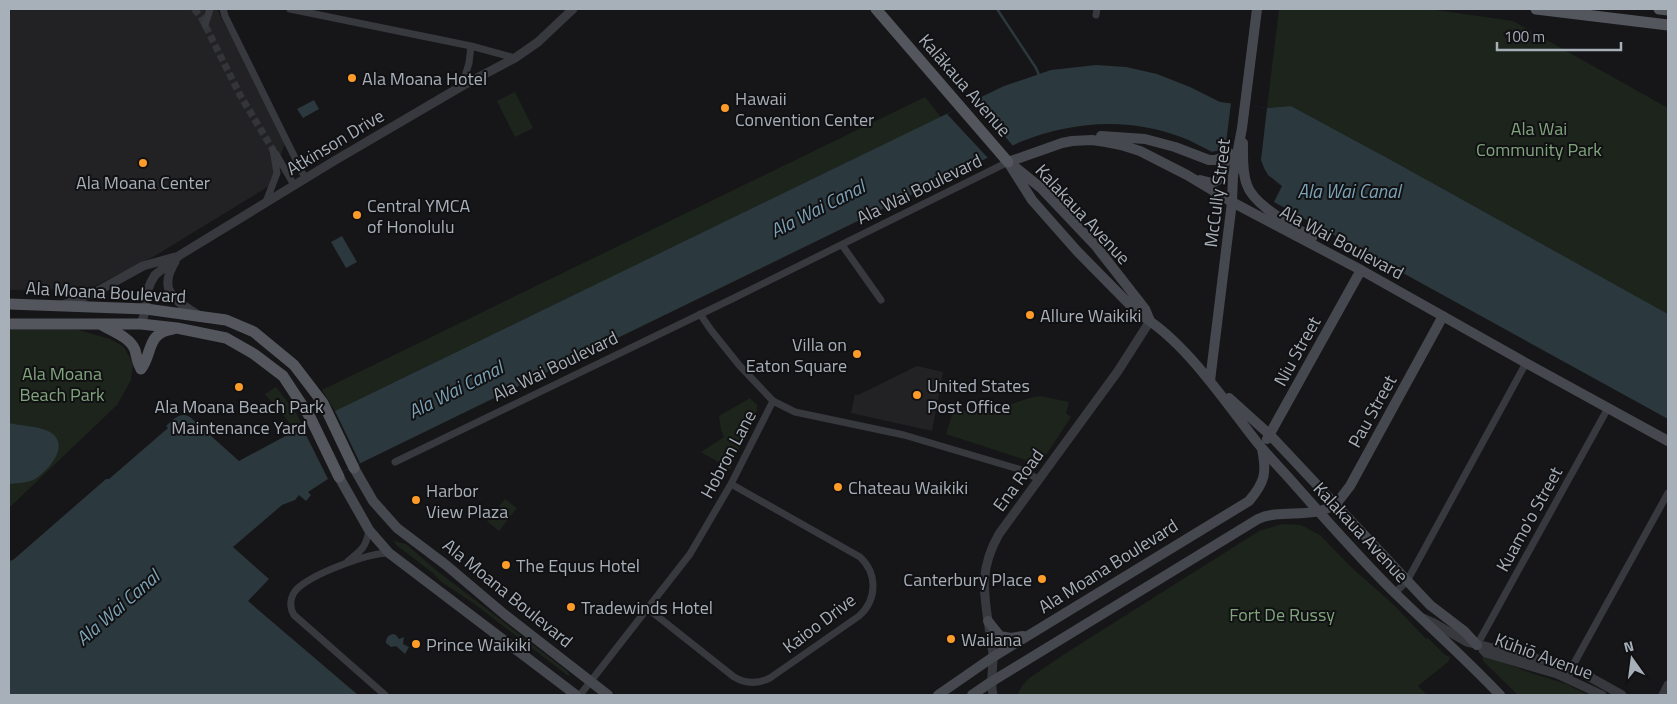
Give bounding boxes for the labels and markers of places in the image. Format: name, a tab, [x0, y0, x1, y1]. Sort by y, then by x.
place label: Ala Moana Hotel	[362, 65, 487, 92]
marker: Ala Moana Hotel	[346, 72, 358, 84]
place label: Hawaii Convention Center	[735, 85, 874, 133]
marker: Hawaii Convention Center	[719, 102, 731, 114]
marker: Ala Moana Center	[137, 157, 149, 169]
place label: Ala Moana Center	[76, 169, 210, 196]
place label: Central YMCA of Honolulu	[367, 192, 471, 240]
marker: Central YMCA of Honolulu	[351, 209, 363, 221]
place label: Allure Waikiki	[1040, 302, 1141, 329]
marker: Allure Waikiki	[1024, 309, 1036, 321]
place label: Villa on Eaton Square	[746, 331, 847, 379]
marker: Villa on Eaton Square	[851, 348, 863, 360]
place label: United States Post Office	[927, 372, 1030, 420]
marker: Ala Moana Beach Park Maintenance Yard	[233, 381, 245, 393]
marker: United States Post Office	[911, 389, 923, 401]
place label: Ala Moana Beach Park Maintenance Yard	[154, 393, 324, 441]
place label: Chateau Waikiki	[848, 474, 968, 501]
place label: Harbor View Plaza	[426, 477, 508, 525]
marker: Chateau Waikiki	[832, 481, 844, 493]
marker: Harbor View Plaza	[410, 494, 422, 506]
place label: The Equus Hotel	[516, 552, 640, 579]
marker: The Equus Hotel	[500, 559, 512, 571]
place label: Canterbury Place	[903, 566, 1032, 593]
marker: Canterbury Place	[1036, 573, 1048, 585]
place label: Tradewinds Hotel	[581, 594, 713, 621]
marker: Tradewinds Hotel	[565, 601, 577, 613]
place label: Wailana	[961, 626, 1022, 653]
place label: Prince Waikiki	[426, 631, 531, 658]
marker: Wailana	[945, 633, 957, 645]
marker: Prince Waikiki	[410, 638, 422, 650]

